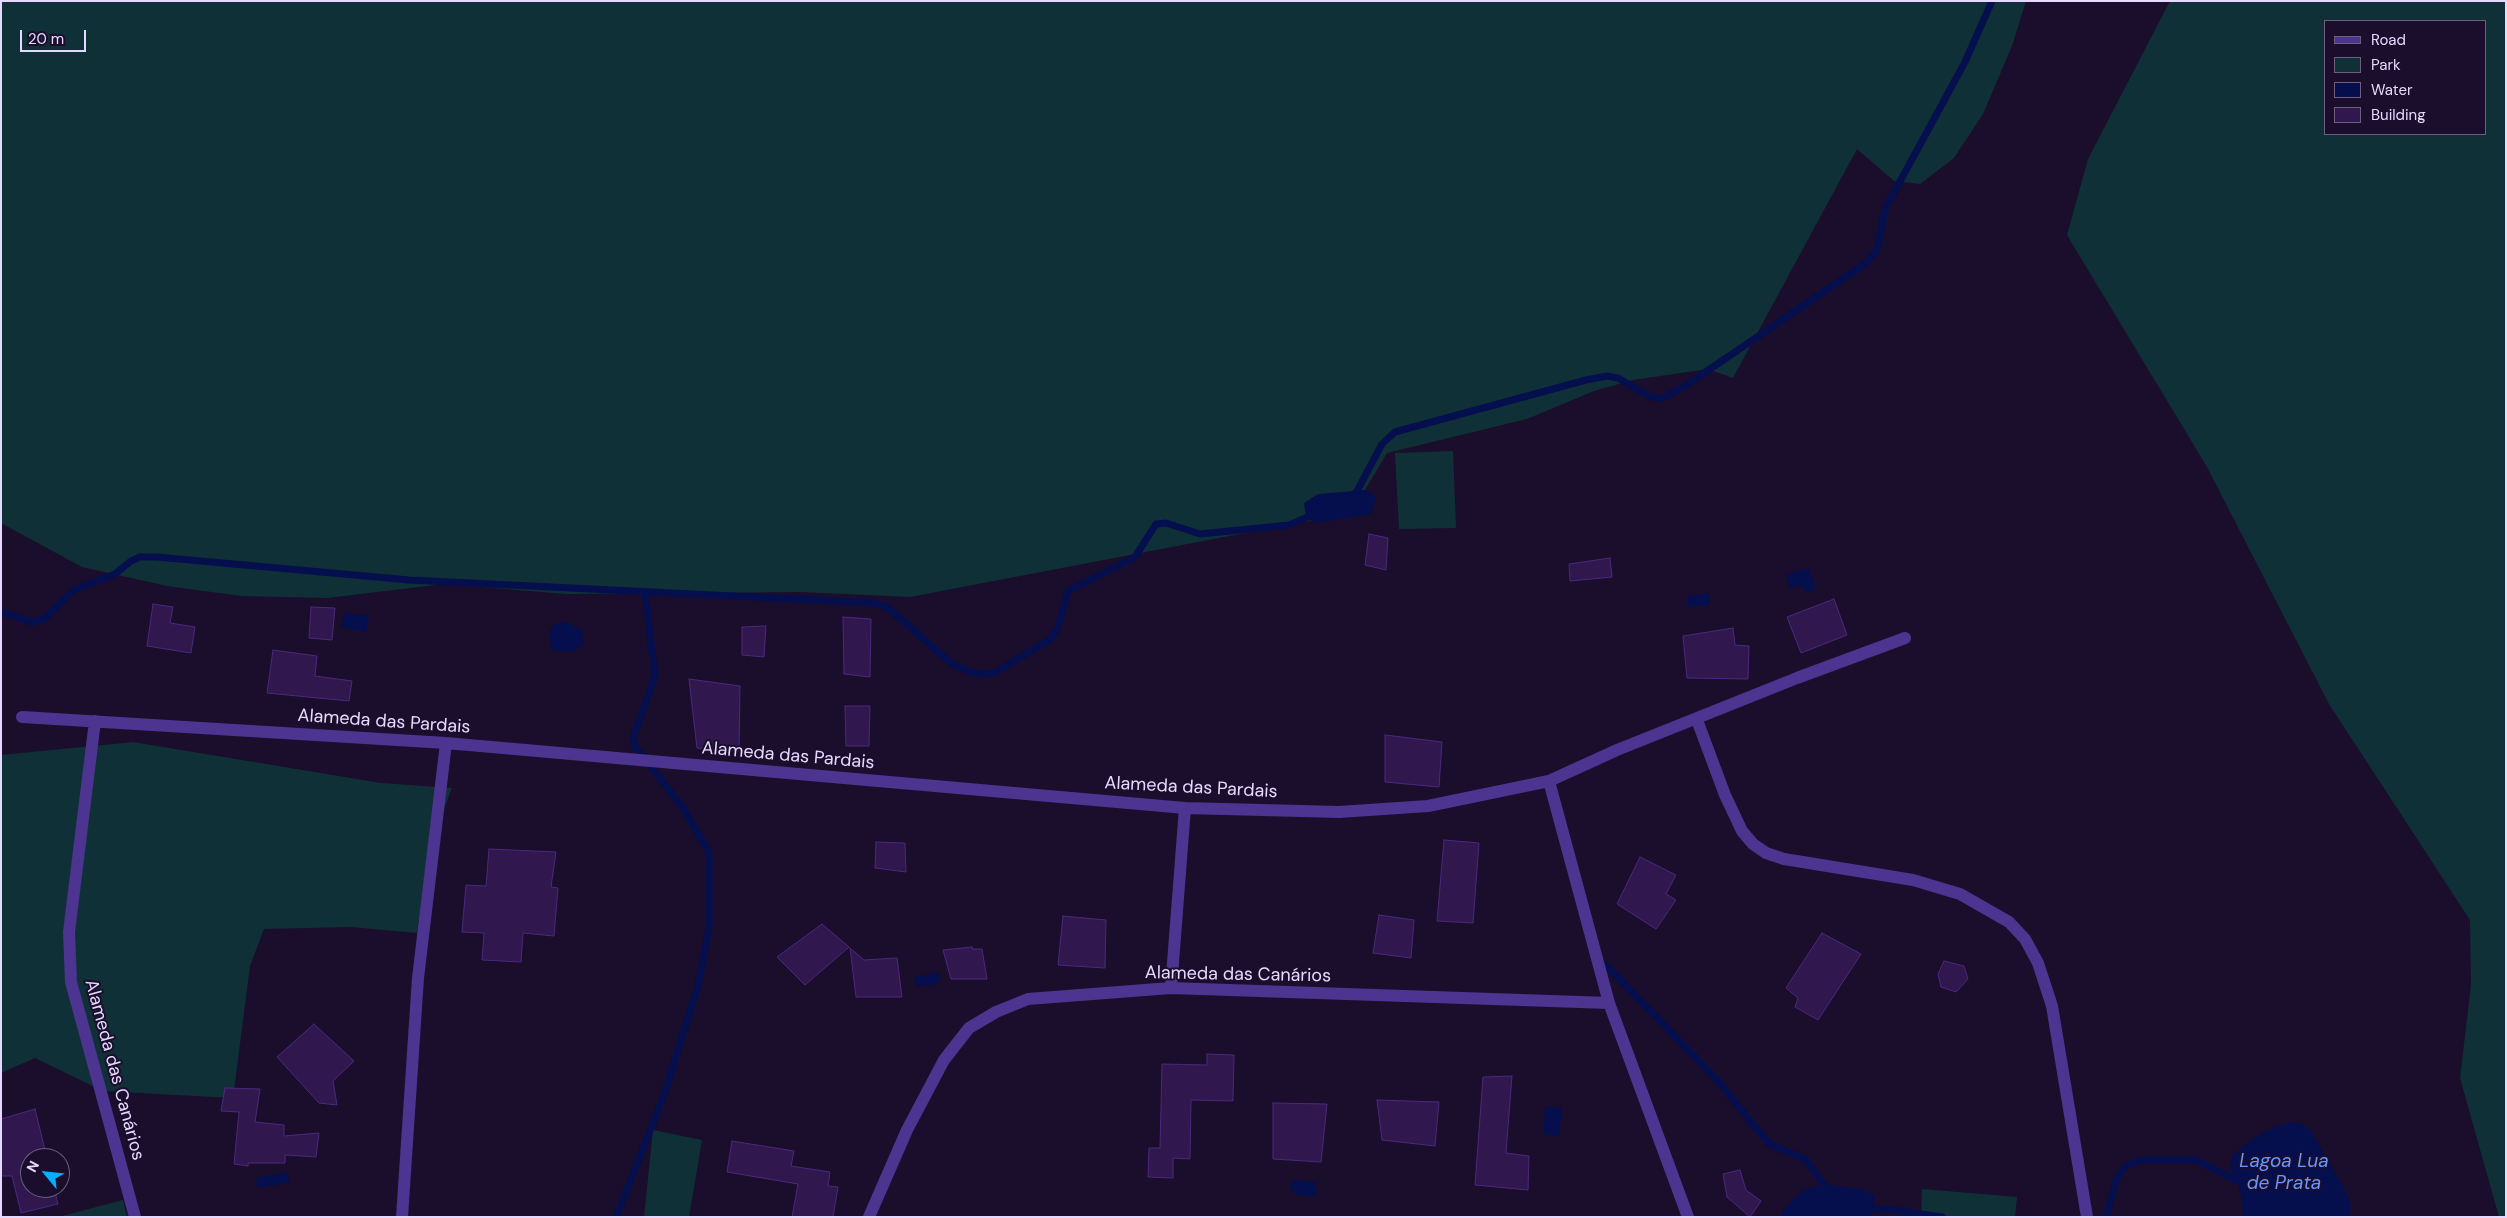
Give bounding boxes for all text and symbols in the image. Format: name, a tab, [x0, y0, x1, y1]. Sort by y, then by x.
scale bar	[22, 20, 89, 52]
legend	[2324, 20, 2487, 135]
text: 20 m	[28, 29, 64, 49]
text: Road	[2371, 30, 2406, 50]
text: Park	[2371, 55, 2401, 75]
text: Water	[2371, 80, 2412, 100]
text: Building	[2371, 105, 2426, 125]
street label: Alameda das Pardais	[297, 705, 471, 739]
street label: Alameda das Pardais	[701, 738, 875, 774]
street label: Alameda das Pardais	[1104, 773, 1278, 803]
street label: Alameda das Canários	[1145, 963, 1331, 987]
street label: Alameda das Canários	[79, 977, 149, 1163]
north arrow	[20, 1148, 70, 1198]
water label: Lagoa Lua de Prata	[2239, 1151, 2329, 1195]
text: N	[22, 1158, 43, 1175]

